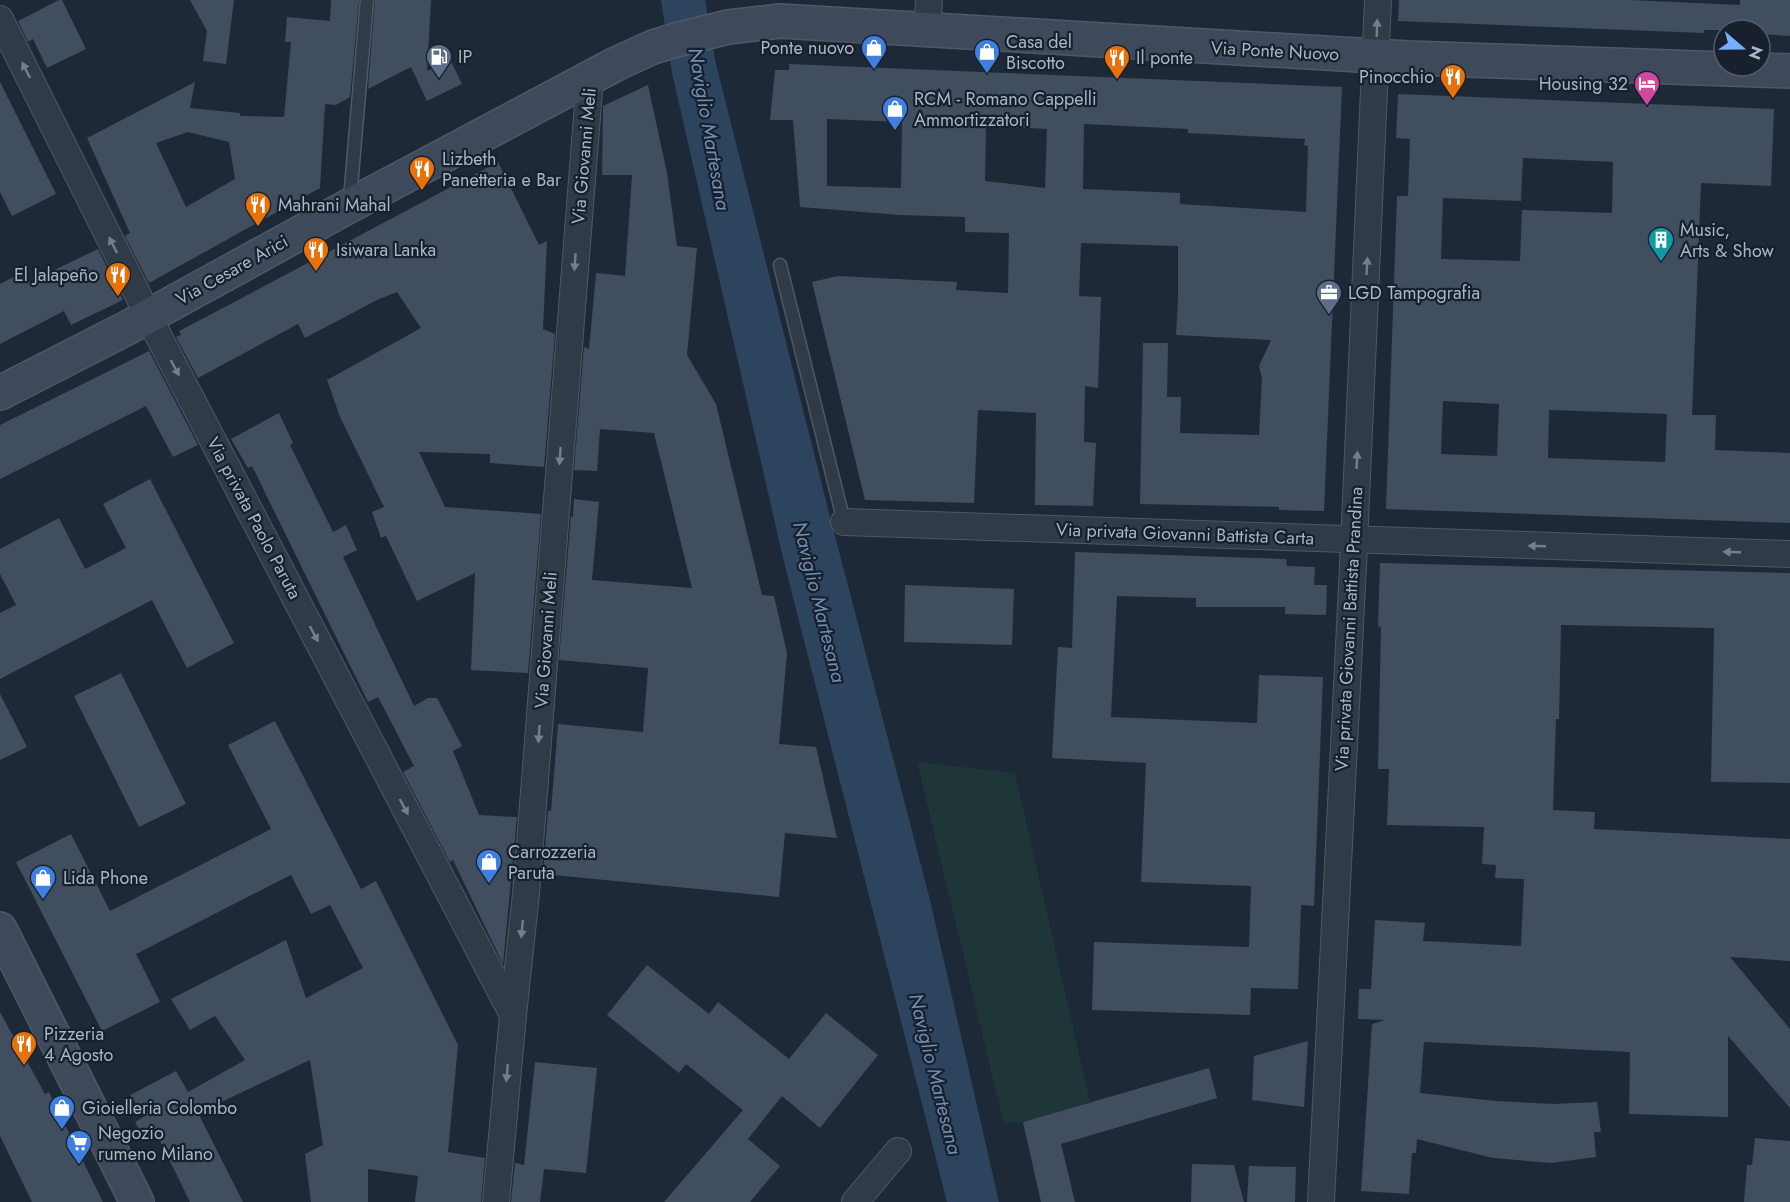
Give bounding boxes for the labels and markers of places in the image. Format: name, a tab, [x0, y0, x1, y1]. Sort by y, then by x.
place label: Casa del Biscotto	[1006, 29, 1072, 76]
shop icon: Ponte nuovo	[859, 33, 889, 71]
place label: Ponte nuovo	[760, 35, 854, 61]
shop icon: Casa del Biscotto	[972, 37, 1002, 75]
fuel station icon: IP	[424, 42, 454, 80]
restaurant icon: Il ponte	[1102, 43, 1132, 81]
place label: IP	[458, 44, 472, 70]
place label: Il ponte	[1136, 45, 1193, 71]
restaurant icon: Pinocchio	[1438, 62, 1468, 100]
place label: Pinocchio	[1359, 64, 1434, 90]
hotel icon: Housing 32	[1632, 69, 1662, 107]
place label: Housing 32	[1539, 71, 1628, 97]
place label: RCM - Romano Cappelli Ammortizzatori	[914, 86, 1097, 133]
shop icon: RCM - Romano Cappelli Ammortizzatori	[880, 94, 910, 132]
place label: Lizbeth Panetteria e Bar	[442, 146, 562, 193]
restaurant icon: Lizbeth Panetteria e Bar	[407, 154, 437, 192]
restaurant icon: Mahrani Mahal	[243, 190, 273, 228]
place label: Mahrani Mahal	[278, 192, 391, 218]
place label: Music, Arts & Show	[1680, 217, 1774, 264]
building icon: Music, Arts & Show	[1646, 225, 1676, 263]
restaurant icon: Isiwara Lanka	[301, 235, 331, 273]
place label: Isiwara Lanka	[336, 237, 436, 263]
restaurant icon: El Jalapeño	[103, 260, 133, 298]
place label: El Jalapeño	[14, 262, 98, 288]
office icon: LGD Tampografia	[1314, 278, 1344, 316]
place label: LGD Tampografia	[1348, 280, 1480, 306]
place label: Carrozzeria Paruta	[508, 839, 596, 886]
shop icon: Carrozzeria Paruta	[474, 847, 504, 885]
shop icon: Lida Phone	[28, 863, 58, 901]
place label: Lida Phone	[63, 865, 148, 891]
place label: Pizzeria 4 Agosto	[44, 1021, 113, 1068]
restaurant icon: Pizzeria 4 Agosto	[9, 1029, 39, 1067]
shop icon: Gioielleria Colombo	[47, 1093, 77, 1131]
place label: Gioielleria Colombo	[82, 1095, 237, 1121]
place label: Negozio rumeno Milano	[98, 1120, 213, 1167]
supermarket icon: Negozio rumeno Milano	[64, 1128, 94, 1166]

